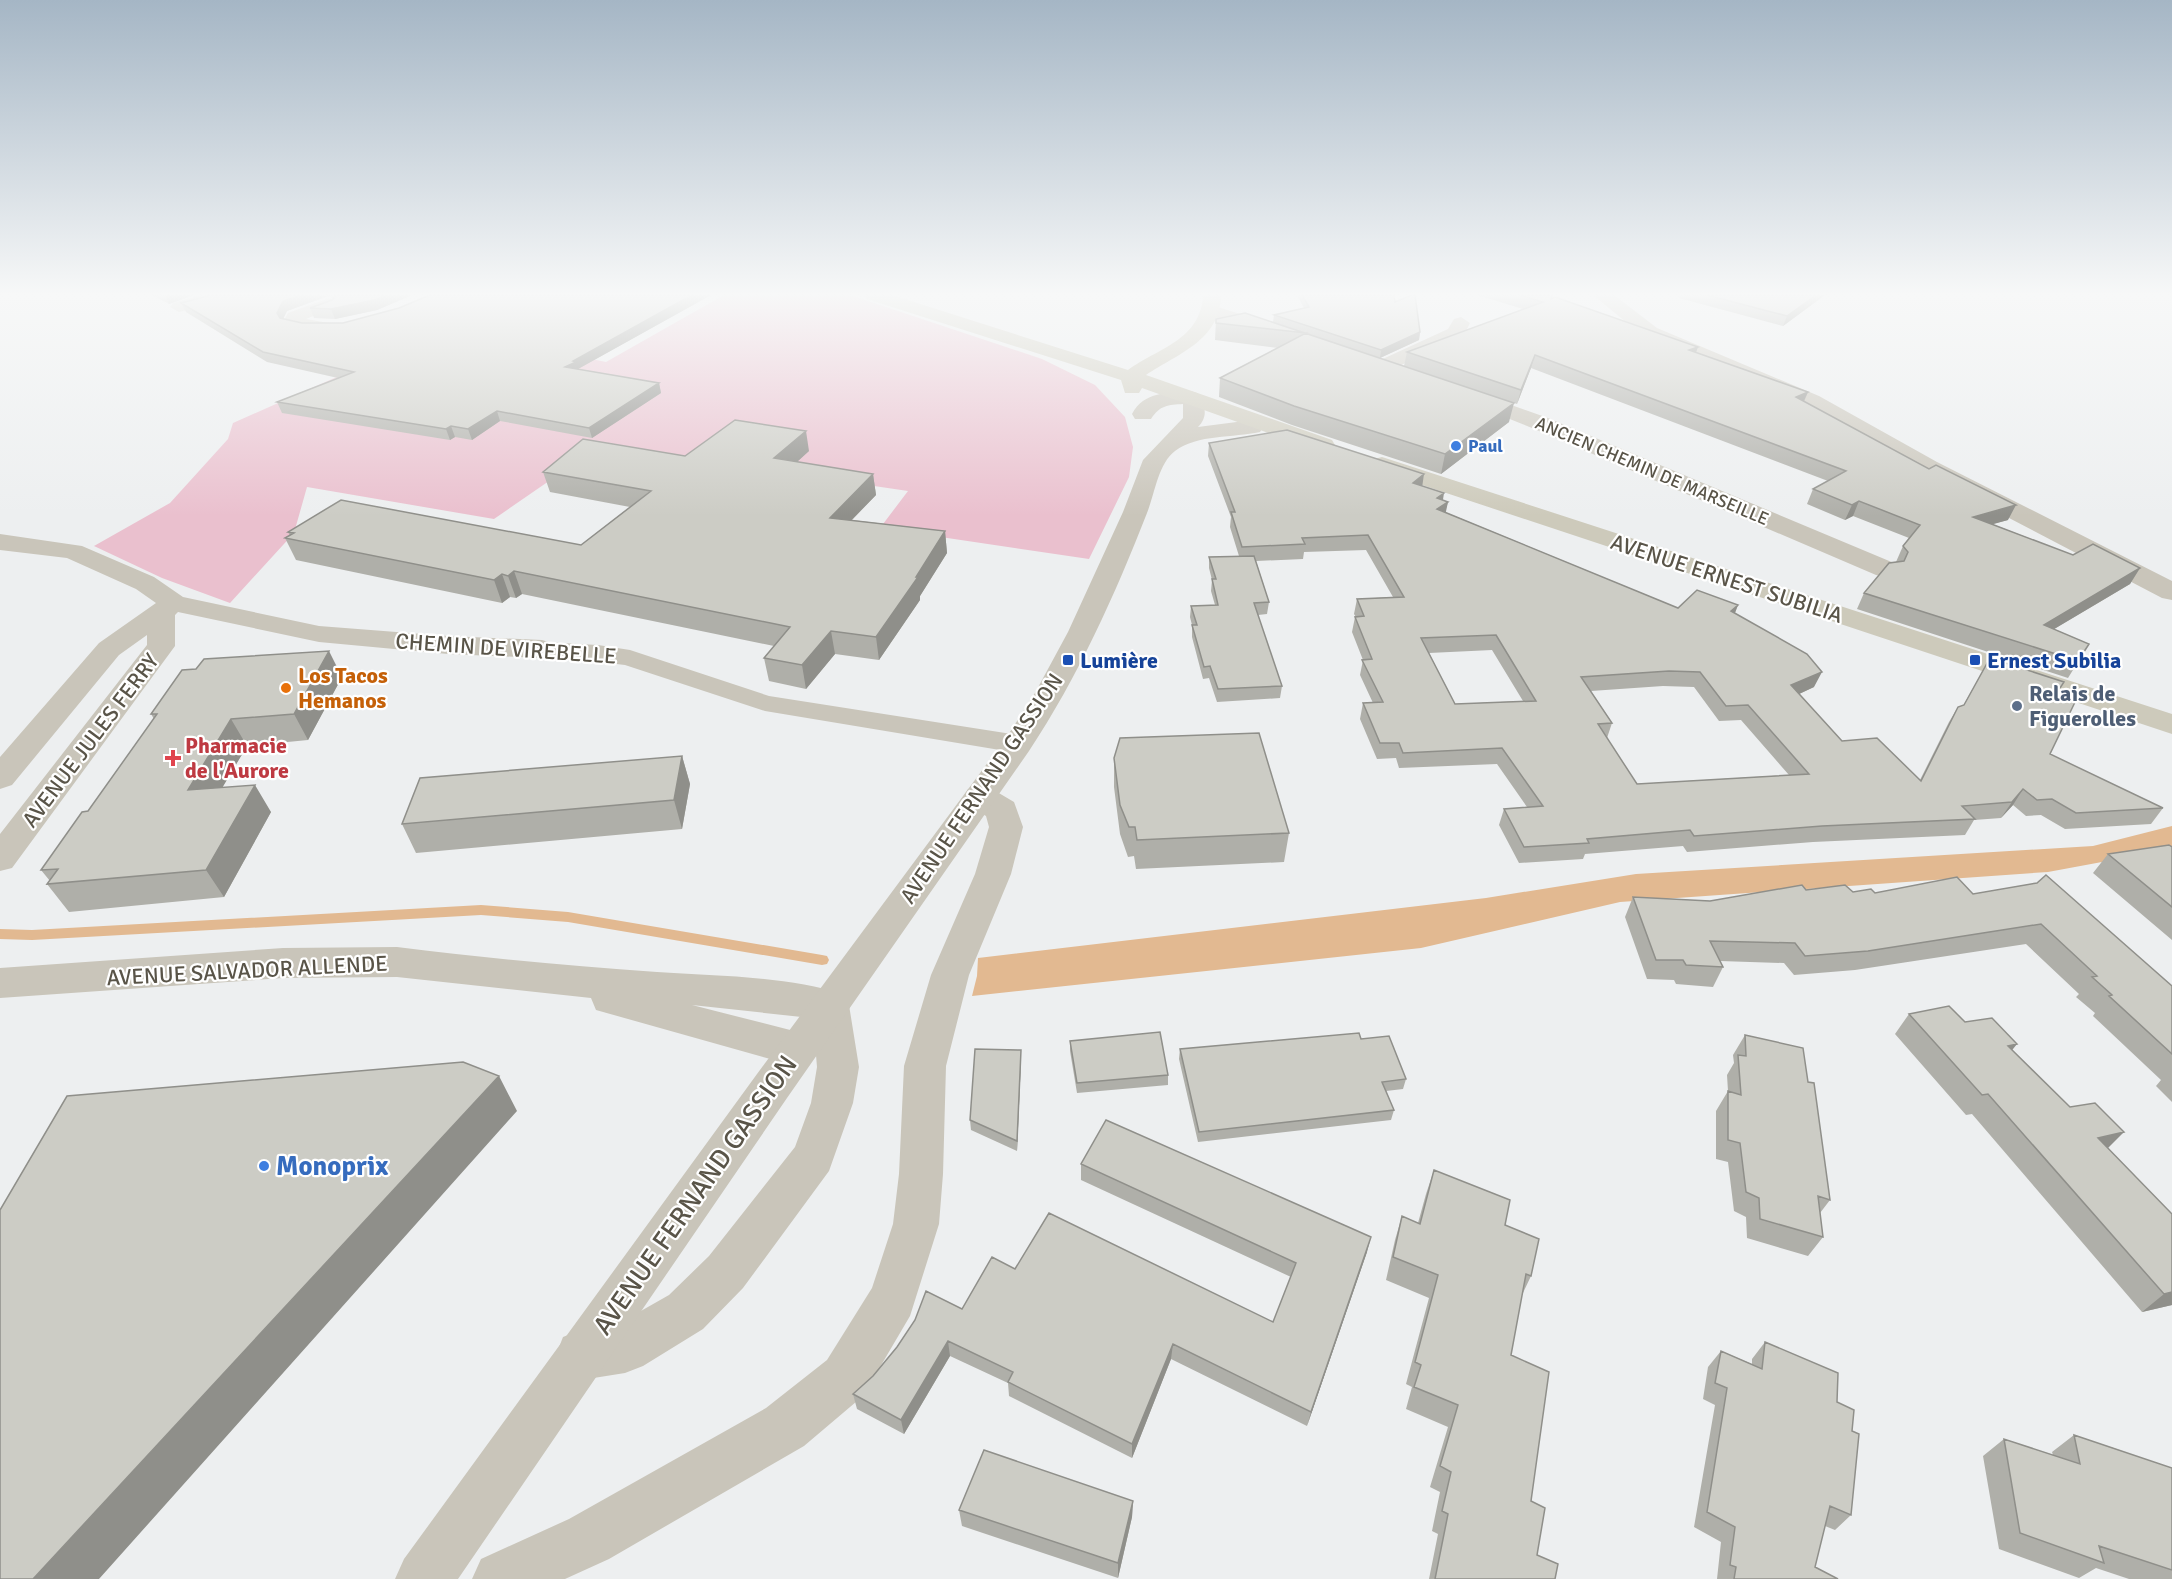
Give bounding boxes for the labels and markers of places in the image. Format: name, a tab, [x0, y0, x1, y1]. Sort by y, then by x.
place label: Paul	[1468, 435, 1503, 457]
marker: Paul	[1449, 439, 1463, 453]
place label: Lumière	[1080, 647, 1158, 674]
place label: Ernest Subilia	[1987, 647, 2121, 674]
marker: Lumière	[1061, 653, 1075, 667]
marker: Ernest Subilia	[1968, 653, 1982, 667]
place label: Los Tacos Hemanos	[298, 662, 388, 714]
place label: Relais de Figuerolles	[2029, 680, 2136, 732]
marker: Los Tacos Hemanos	[279, 681, 293, 695]
marker: Relais de Figuerolles	[2010, 699, 2024, 713]
place label: Pharmacie de l'Aurore	[185, 732, 289, 784]
marker: Pharmacie de l'Aurore	[166, 751, 180, 765]
place label: Monoprix	[276, 1150, 389, 1183]
marker: Monoprix	[257, 1159, 271, 1173]

